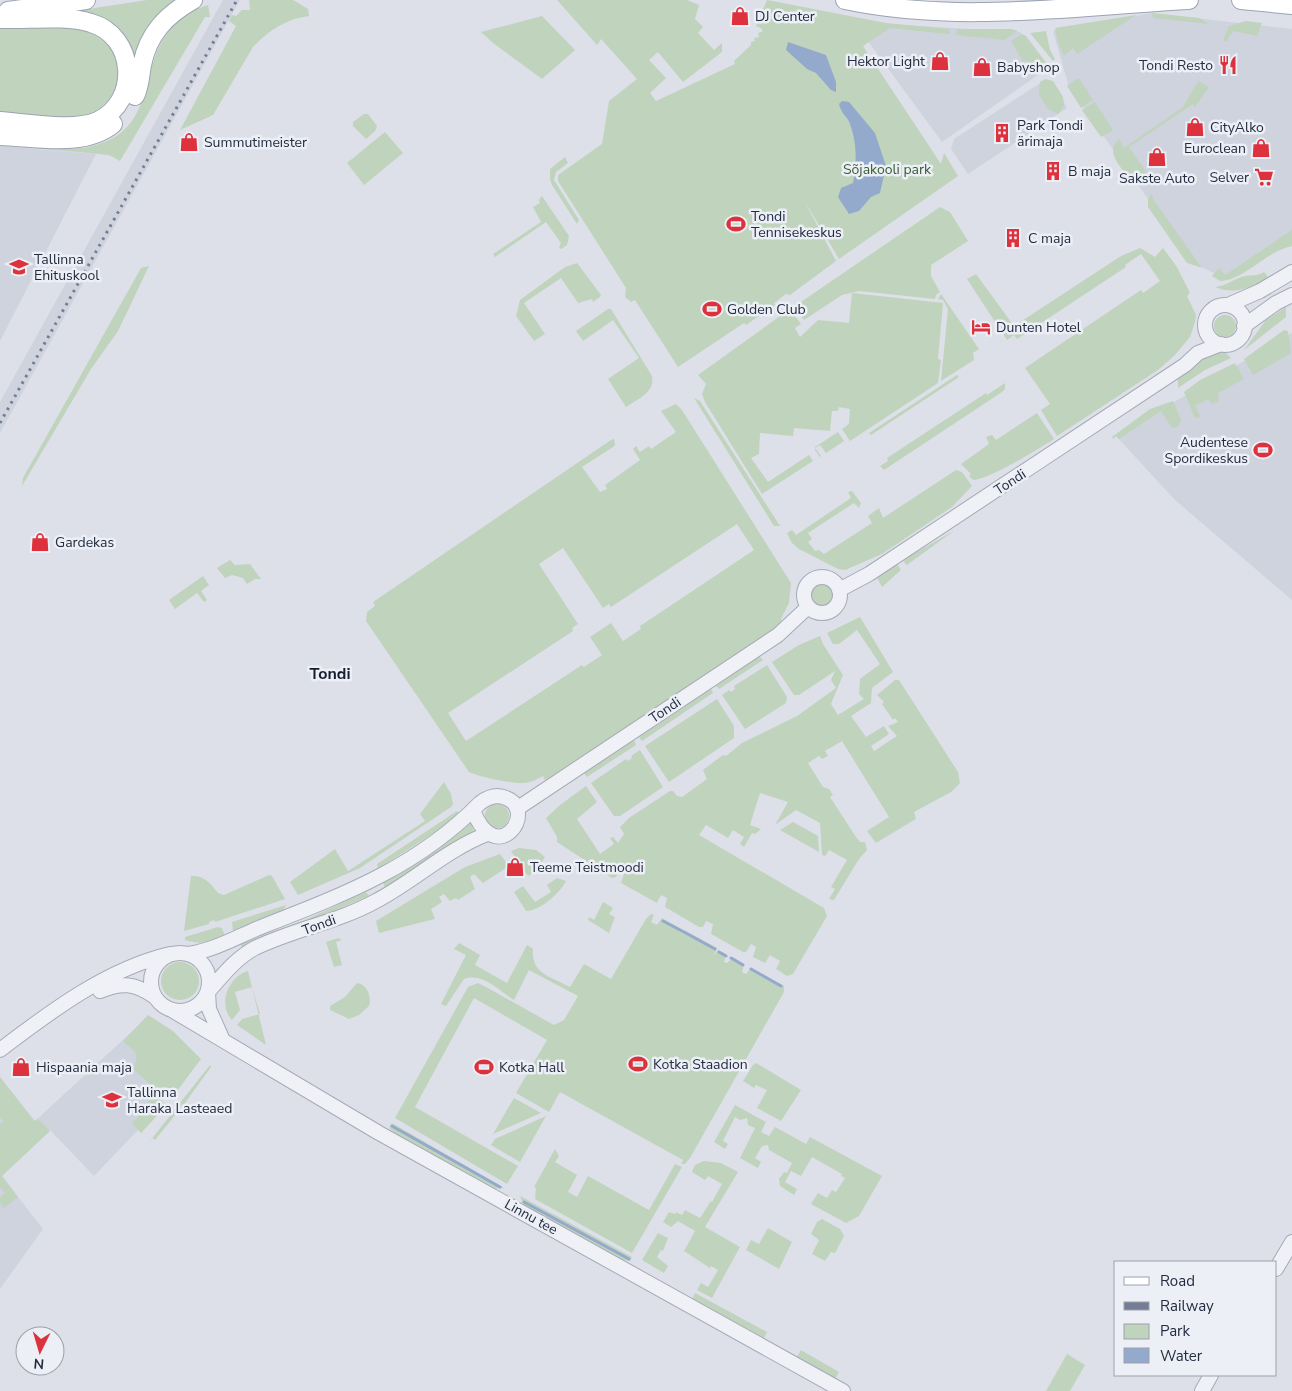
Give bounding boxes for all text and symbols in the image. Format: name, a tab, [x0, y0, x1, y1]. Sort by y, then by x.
shop icon: DJ Center	[729, 5, 751, 27]
place label: DJ Center	[755, 7, 815, 26]
shop icon: Hektor Light	[929, 50, 951, 72]
place label: Hektor Light	[847, 52, 925, 71]
restaurant icon: Tondi Resto	[1217, 54, 1239, 76]
shop icon: Babyshop	[971, 56, 993, 78]
place label: Tondi Resto	[1139, 56, 1213, 75]
place label: Babyshop	[997, 58, 1060, 77]
place label: Park Tondi ärimaja	[1017, 116, 1083, 151]
shop icon: CityAlko	[1184, 116, 1206, 138]
place label: CityAlko	[1210, 118, 1264, 137]
building icon: Park Tondi ärimaja	[991, 122, 1013, 144]
shop icon: Summutimeister	[178, 131, 200, 153]
place label: Summutimeister	[204, 133, 307, 152]
shop icon: Euroclean	[1250, 137, 1272, 159]
place label: Euroclean	[1184, 139, 1246, 158]
shop icon: Sakste Auto	[1146, 146, 1168, 168]
park label: Sõjakooli park	[843, 160, 932, 179]
building icon: B maja	[1042, 160, 1064, 182]
place label: B maja	[1068, 162, 1111, 181]
supermarket icon: Selver	[1253, 166, 1275, 188]
place label: Selver	[1209, 168, 1249, 187]
place label: Sakste Auto	[1119, 169, 1195, 188]
place label: Tondi Tennisekeskus	[751, 207, 842, 242]
sports icon: Tondi Tennisekeskus	[725, 213, 747, 235]
building icon: C maja	[1002, 227, 1024, 249]
place label: C maja	[1028, 229, 1071, 248]
place label: Tallinna Ehituskool	[34, 250, 100, 285]
school or university icon: Tallinna Ehituskool	[8, 256, 30, 278]
sports icon: Golden Club	[701, 298, 723, 320]
place label: Golden Club	[727, 300, 806, 319]
hotel icon: Dunten Hotel	[970, 316, 992, 338]
place label: Dunten Hotel	[996, 318, 1082, 337]
place label: Audentese Spordikeskus	[1165, 433, 1248, 468]
sports icon: Audentese Spordikeskus	[1252, 439, 1274, 461]
street label: Tondi	[990, 465, 1030, 499]
shop icon: Gardekas	[29, 531, 51, 553]
place label: Gardekas	[55, 533, 114, 552]
district label: Tondi	[310, 663, 350, 685]
street label: Tondi	[645, 692, 685, 728]
shop icon: Teeme Teistmoodi	[504, 856, 526, 878]
place label: Teeme Teistmoodi	[530, 858, 644, 877]
street label: Tondi	[300, 910, 338, 940]
sports icon: Kotka Staadion	[627, 1053, 649, 1075]
place label: Kotka Staadion	[653, 1055, 748, 1074]
shop icon: Hispaania maja	[10, 1056, 32, 1078]
sports icon: Kotka Hall	[473, 1056, 495, 1078]
place label: Hispaania maja	[36, 1058, 132, 1077]
place label: Kotka Hall	[499, 1058, 565, 1077]
place label: Tallinna Haraka Lasteaed	[127, 1083, 232, 1118]
school or university icon: Tallinna Haraka Lasteaed	[101, 1089, 123, 1111]
street label: Linnu tee	[501, 1195, 561, 1239]
legend	[1114, 1261, 1277, 1376]
text: Road	[1160, 1271, 1195, 1291]
text: Railway	[1160, 1296, 1214, 1316]
text: Park	[1160, 1321, 1190, 1341]
north arrow	[15, 1326, 65, 1376]
text: Water	[1160, 1346, 1203, 1366]
text: N	[33, 1354, 45, 1373]

